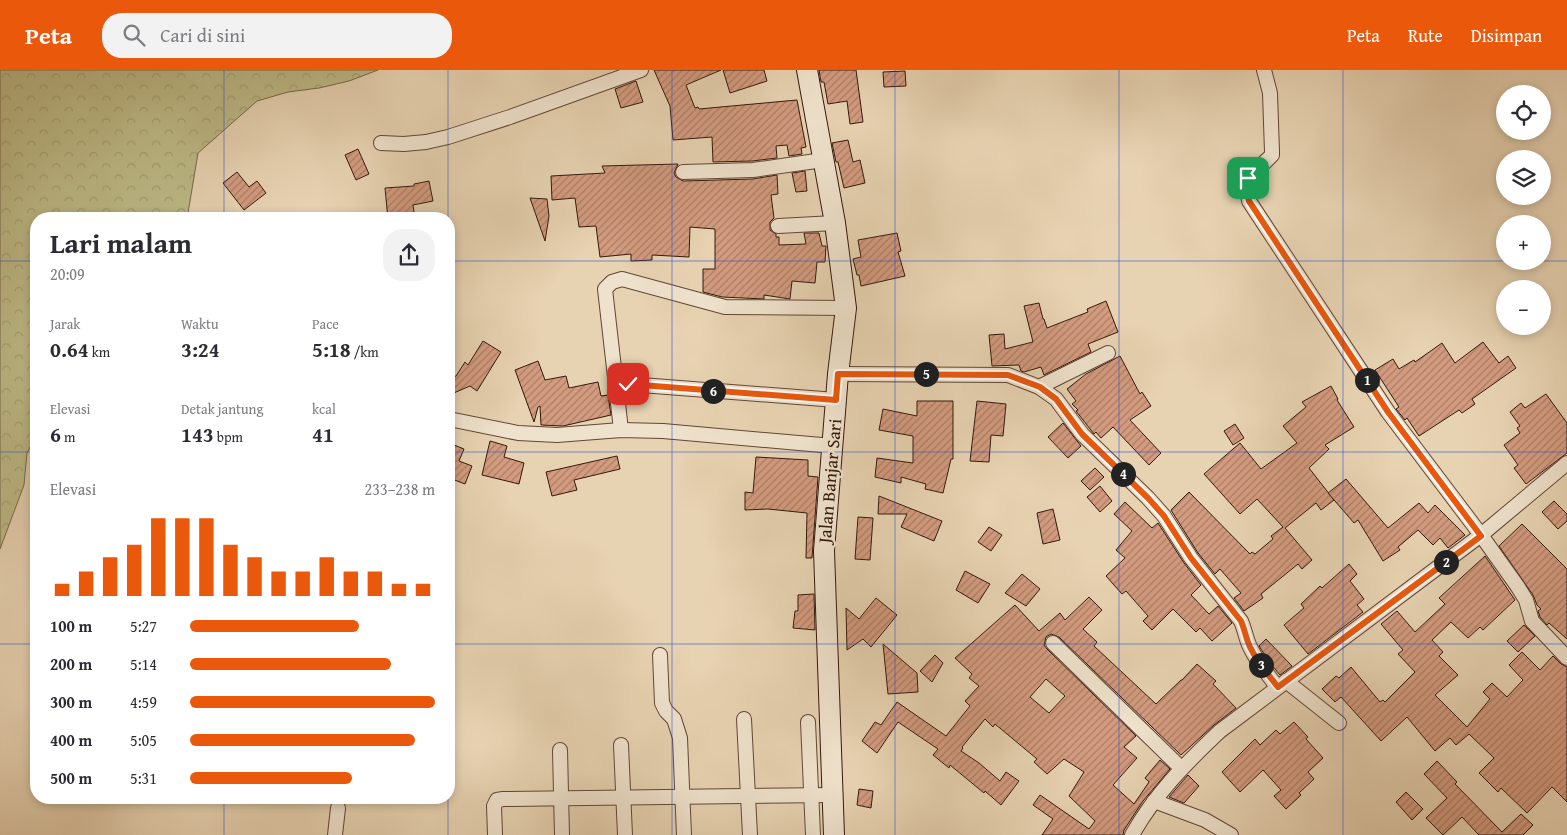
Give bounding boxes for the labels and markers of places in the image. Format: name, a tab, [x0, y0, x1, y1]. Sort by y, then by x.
pin	[1227, 157, 1269, 199]
pin: 5	[914, 362, 938, 386]
pin	[607, 363, 649, 405]
pin: 1	[1354, 368, 1380, 392]
pin: 6	[700, 378, 726, 404]
pin: 4	[1110, 462, 1136, 486]
pin: 2	[1434, 550, 1458, 574]
pin: 3	[1248, 652, 1274, 678]

